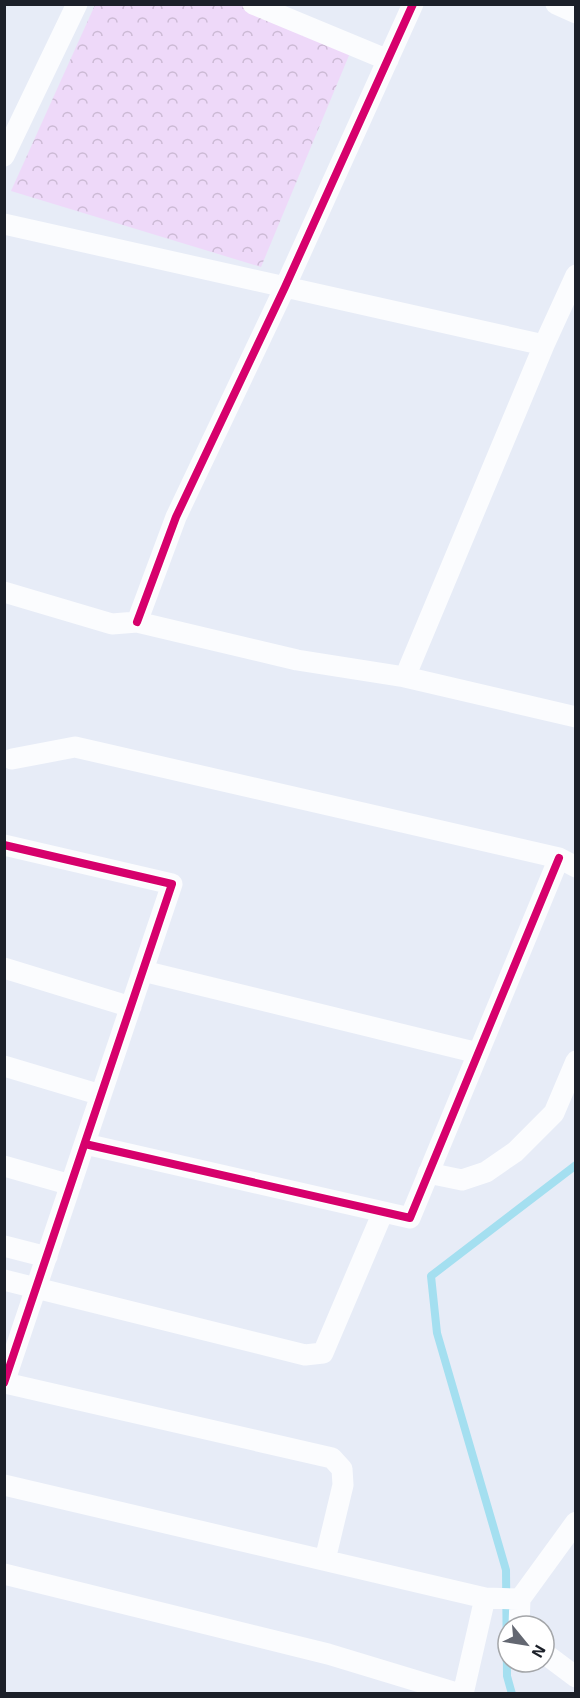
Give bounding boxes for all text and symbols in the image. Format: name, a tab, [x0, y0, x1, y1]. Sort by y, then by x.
north arrow	[496, 1614, 556, 1674]
text: N	[528, 1642, 551, 1662]

